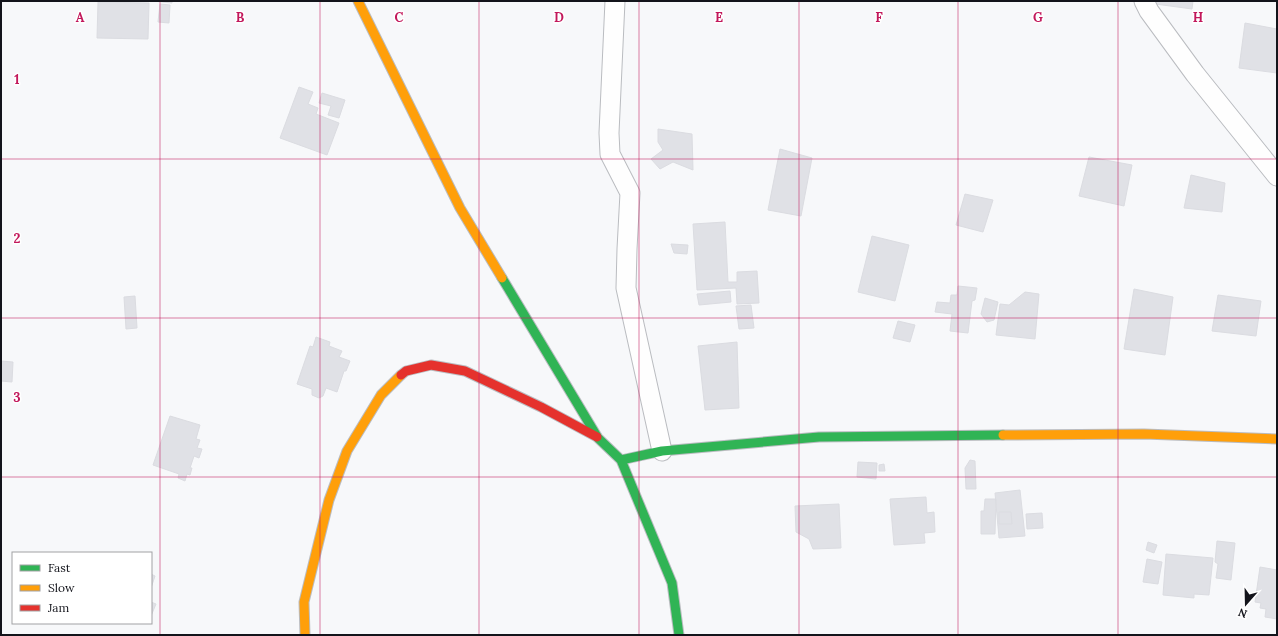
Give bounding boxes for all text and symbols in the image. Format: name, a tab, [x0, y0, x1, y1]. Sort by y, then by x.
text: A	[76, 9, 85, 26]
text: B	[236, 9, 245, 26]
text: C	[395, 9, 404, 26]
text: D	[554, 9, 564, 26]
text: E	[715, 9, 723, 26]
text: F	[875, 9, 883, 26]
text: G	[1033, 9, 1043, 26]
text: H	[1193, 9, 1203, 26]
text: 1	[14, 71, 20, 88]
text: 2	[14, 230, 21, 247]
text: 3	[13, 389, 21, 406]
legend	[12, 552, 152, 624]
text: Fast	[48, 560, 71, 575]
text: Slow	[48, 580, 75, 595]
north arrow	[1226, 584, 1266, 624]
text: Jam	[47, 600, 69, 615]
text: N	[1236, 605, 1249, 621]

